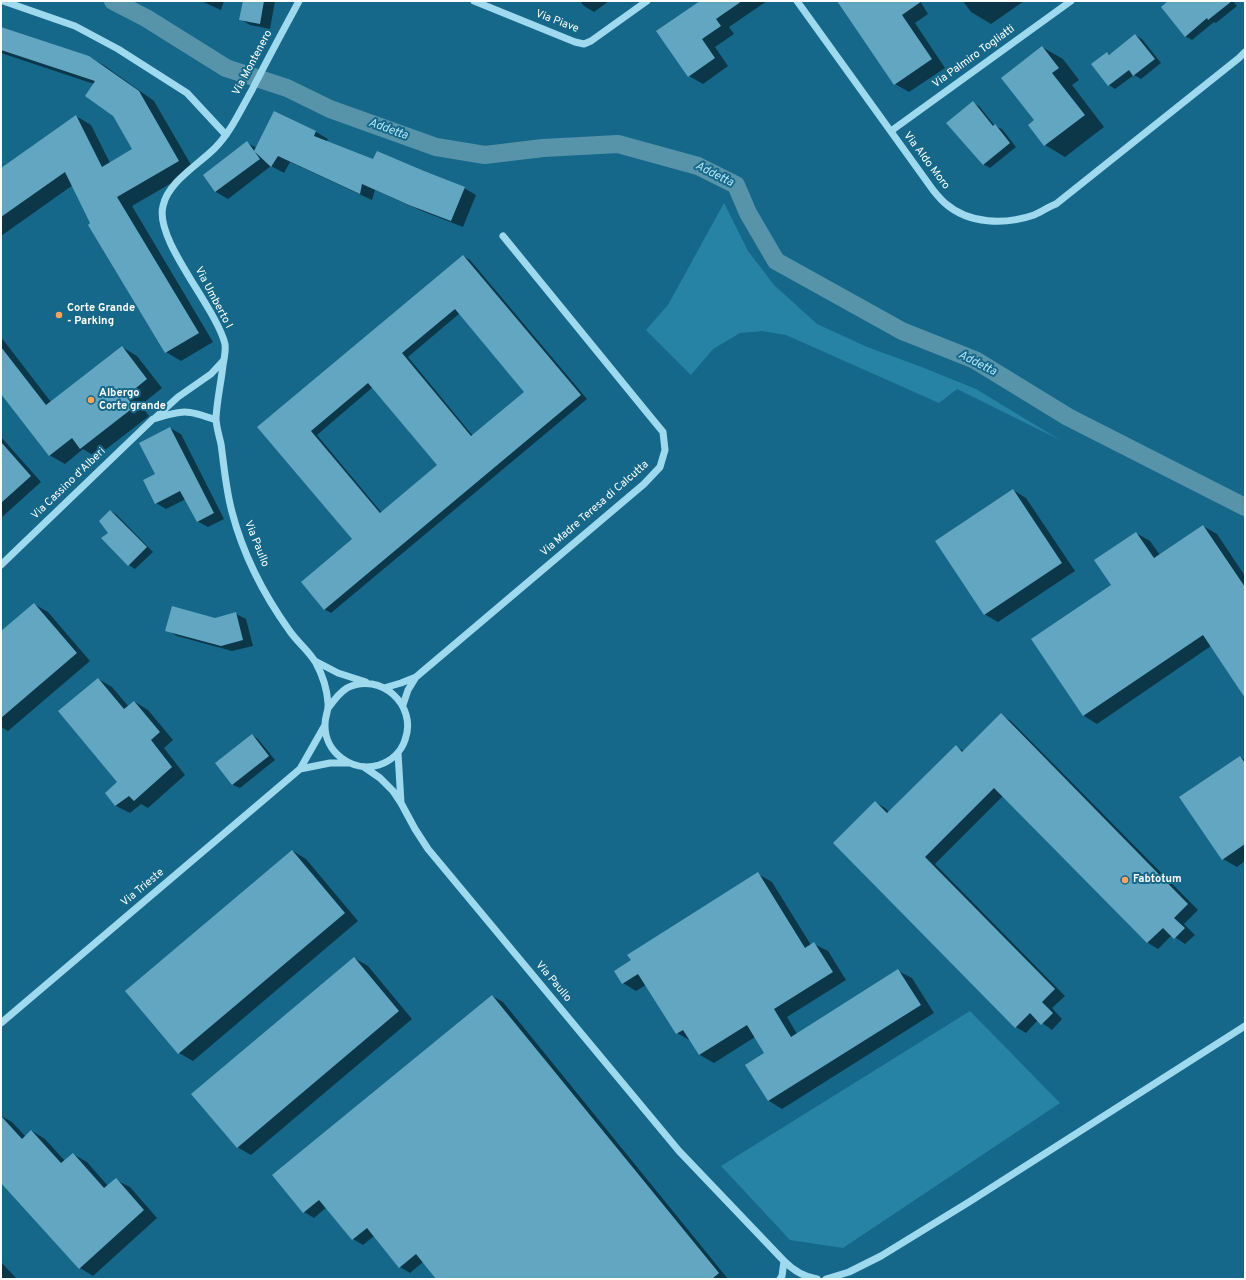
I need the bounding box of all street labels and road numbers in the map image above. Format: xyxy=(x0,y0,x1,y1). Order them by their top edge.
street label: Via Piave xyxy=(533,8,581,36)
street label: Via Palmiro Togliatti xyxy=(930,23,1018,91)
street label: Via Montenero xyxy=(230,28,276,98)
street label: Via Aldo Moro xyxy=(900,130,952,192)
street label: Via Umberto I xyxy=(191,265,235,331)
street label: Via Cassino d'Alberi xyxy=(29,445,109,523)
street label: Via Madre Teresa di Calcutta xyxy=(538,458,652,560)
street label: Via Paullo xyxy=(241,519,271,569)
street label: Via Trieste xyxy=(119,866,167,910)
street label: Via Paullo xyxy=(532,959,574,1005)

